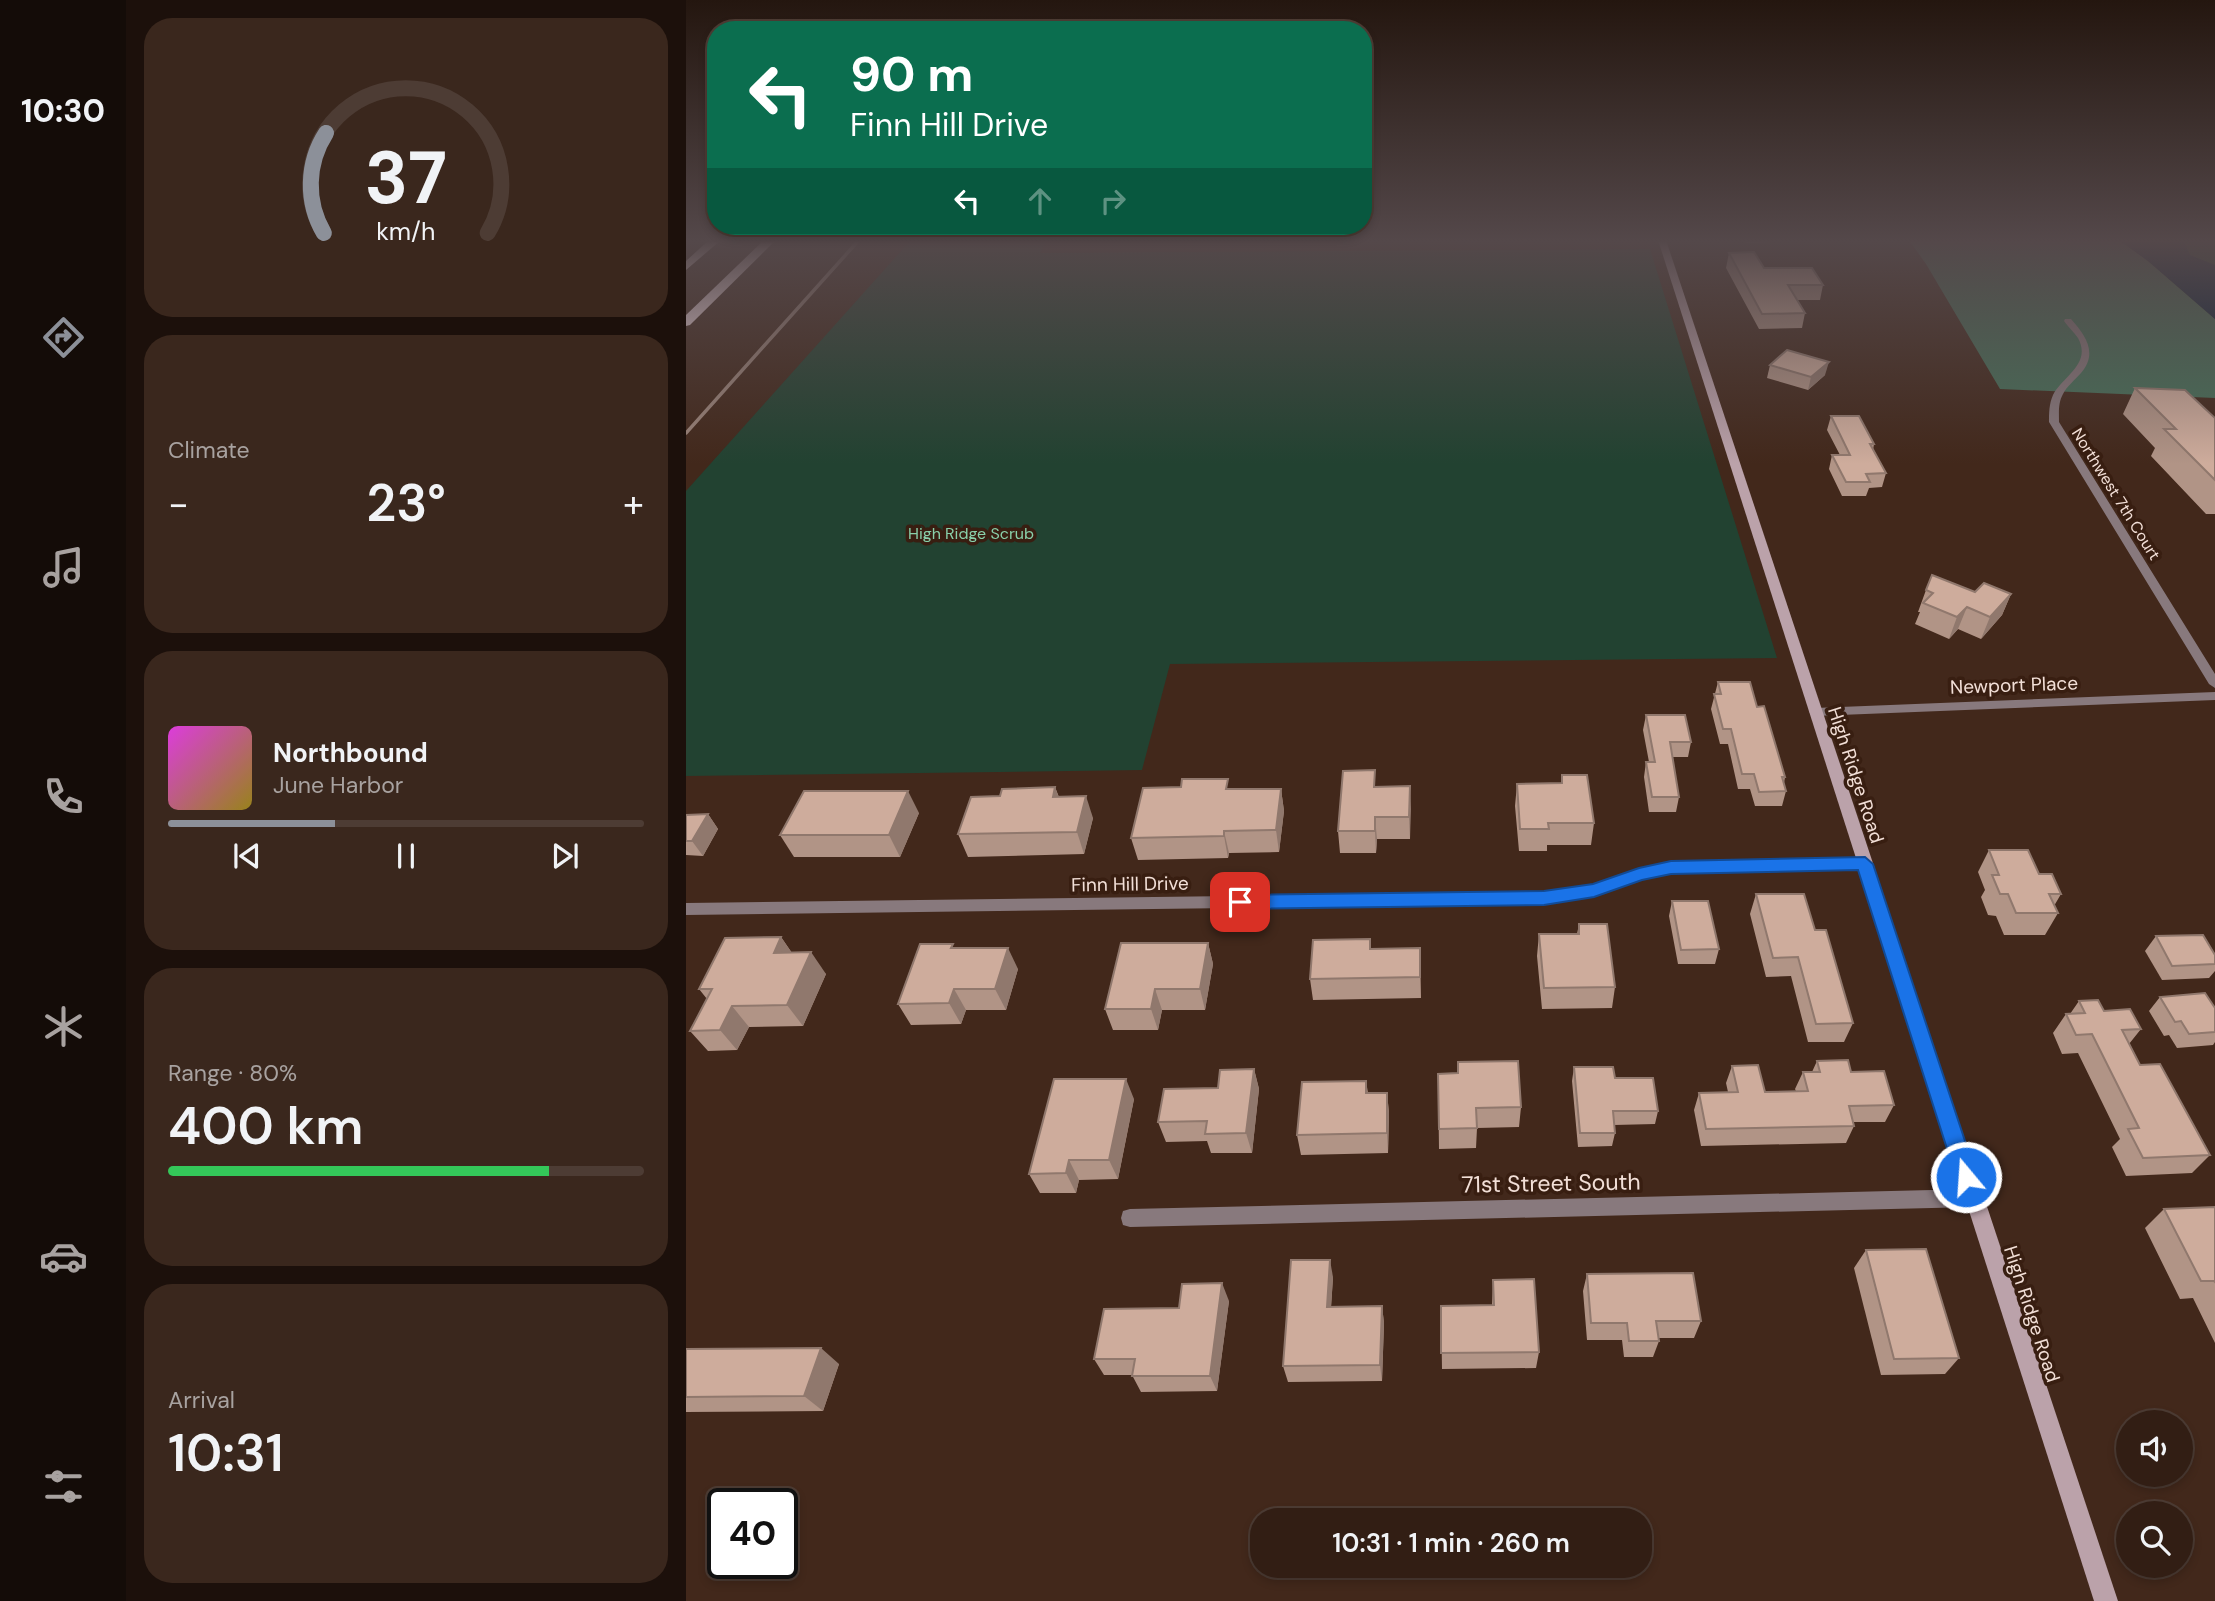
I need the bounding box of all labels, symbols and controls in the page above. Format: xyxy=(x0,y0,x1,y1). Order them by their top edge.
text: 90 m xyxy=(850,42,973,106)
icon: left xyxy=(735,49,826,140)
text: 10:30 xyxy=(21,90,105,132)
text: Finn Hill Drive xyxy=(850,104,1048,146)
text: 37 xyxy=(365,132,447,227)
icon: left xyxy=(948,182,986,220)
icon: ahead xyxy=(1021,182,1059,220)
icon: right xyxy=(1094,182,1132,220)
text: km/h xyxy=(376,215,436,248)
icon: directions xyxy=(39,313,88,362)
street label: Northwest 7th Court xyxy=(2067,424,2165,564)
text: Climate xyxy=(168,435,250,465)
text: 23° xyxy=(366,469,446,537)
text: − xyxy=(168,479,189,529)
text: + xyxy=(623,479,644,529)
park label: High Ridge Scrub xyxy=(908,523,1034,544)
icon: music xyxy=(39,543,88,592)
street label: Newport Place xyxy=(1950,670,2078,700)
street label: High Ridge Road xyxy=(1822,704,1890,846)
text: Northbound xyxy=(273,736,428,770)
text: June Harbor xyxy=(273,770,403,800)
icon: phone xyxy=(39,772,88,821)
icon: previous xyxy=(228,837,266,875)
icon: pause xyxy=(387,837,425,875)
icon: next xyxy=(546,837,584,875)
street label: Finn Hill Drive xyxy=(1071,870,1189,898)
pin xyxy=(1210,872,1270,932)
icon: arrive xyxy=(1221,883,1259,921)
icon: climate xyxy=(39,1002,88,1051)
text: Range · 80% xyxy=(168,1058,297,1088)
text: 400 km xyxy=(168,1092,364,1160)
position arrow xyxy=(1929,1140,2003,1214)
street label: 71st Street South xyxy=(1461,1166,1641,1200)
icon: car xyxy=(39,1232,88,1281)
street label: High Ridge Road xyxy=(1998,1243,2066,1385)
text: Arrival xyxy=(168,1385,235,1415)
map controls xyxy=(2116,1410,2193,1578)
button: sound xyxy=(2116,1410,2193,1487)
text: 10:31 xyxy=(168,1419,284,1487)
icon: filters xyxy=(39,1462,88,1511)
speed limit sign: 40 xyxy=(707,1488,798,1579)
button: search xyxy=(2116,1501,2193,1578)
text: 10:31 · 1 min · 260 m xyxy=(1332,1526,1570,1560)

